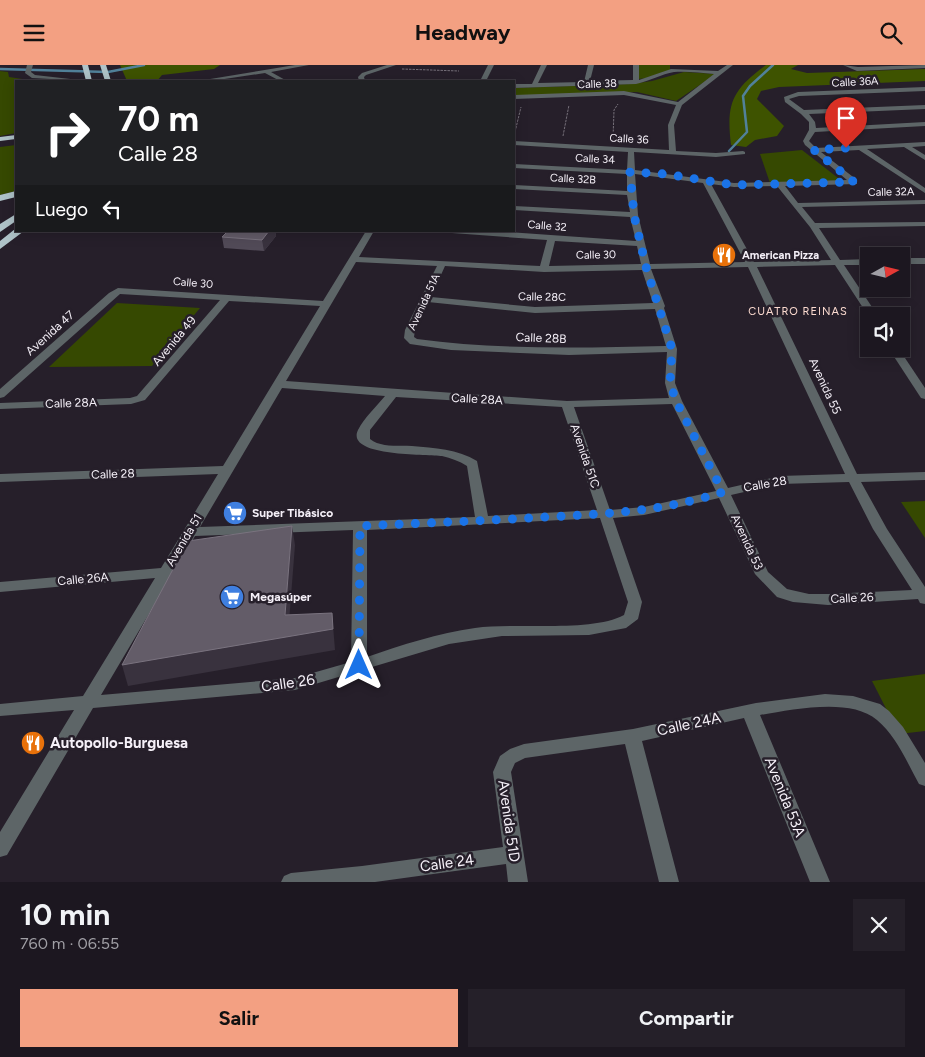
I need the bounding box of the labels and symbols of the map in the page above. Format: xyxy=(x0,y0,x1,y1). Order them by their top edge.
street label: Calle 36A xyxy=(831,74,879,90)
street label: Calle 38 xyxy=(577,77,617,91)
pin xyxy=(825,97,867,148)
street label: Calle 36 xyxy=(609,131,649,147)
street label: Calle 34 xyxy=(575,151,615,167)
street label: Calle 32B xyxy=(550,171,597,187)
street label: Calle 32A xyxy=(868,185,915,199)
street label: Calle 32 xyxy=(527,218,567,234)
restaurant icon: American Pizza xyxy=(711,242,737,268)
north arrow xyxy=(860,247,910,297)
street label: Calle 30 xyxy=(576,248,616,262)
place label: American Pizza xyxy=(742,249,819,262)
street label: Avenida 51A xyxy=(405,271,443,332)
street label: Calle 30 xyxy=(172,275,214,291)
street label: Calle 28C xyxy=(518,290,566,304)
district label: CUATRO REINAS xyxy=(748,305,848,318)
street label: Avenida 47 xyxy=(23,307,77,358)
street label: Avenida 49 xyxy=(149,313,199,369)
street label: Calle 28B xyxy=(515,330,567,346)
street label: Avenida 55 xyxy=(806,356,844,416)
street label: Calle 28A xyxy=(451,391,503,407)
street label: Calle 28A xyxy=(45,395,97,411)
street label: Avenida 51C xyxy=(568,422,603,490)
street label: Calle 28 xyxy=(91,466,135,482)
street label: Calle 28 xyxy=(742,473,788,495)
supermarket icon: Super Tibásico xyxy=(222,500,248,526)
place label: Super Tibásico xyxy=(252,506,333,520)
street label: Avenida 51 xyxy=(163,511,205,569)
street label: Avenida 53 xyxy=(728,512,766,572)
street label: Calle 26A xyxy=(57,570,109,588)
supermarket icon: Megasúper xyxy=(219,584,245,610)
place label: Megasúper xyxy=(250,590,312,604)
street label: Calle 26 xyxy=(830,590,874,606)
position arrow xyxy=(332,638,384,690)
street label: Calle 26 xyxy=(260,670,316,696)
street label: Calle 24A xyxy=(655,708,723,740)
restaurant icon: Autopollo-Burguesa xyxy=(20,730,46,756)
place label: Autopollo-Burguesa xyxy=(50,734,188,752)
street label: Avenida 53A xyxy=(761,754,809,840)
street label: Avenida 51D xyxy=(494,779,524,863)
street label: Calle 24 xyxy=(419,850,475,876)

